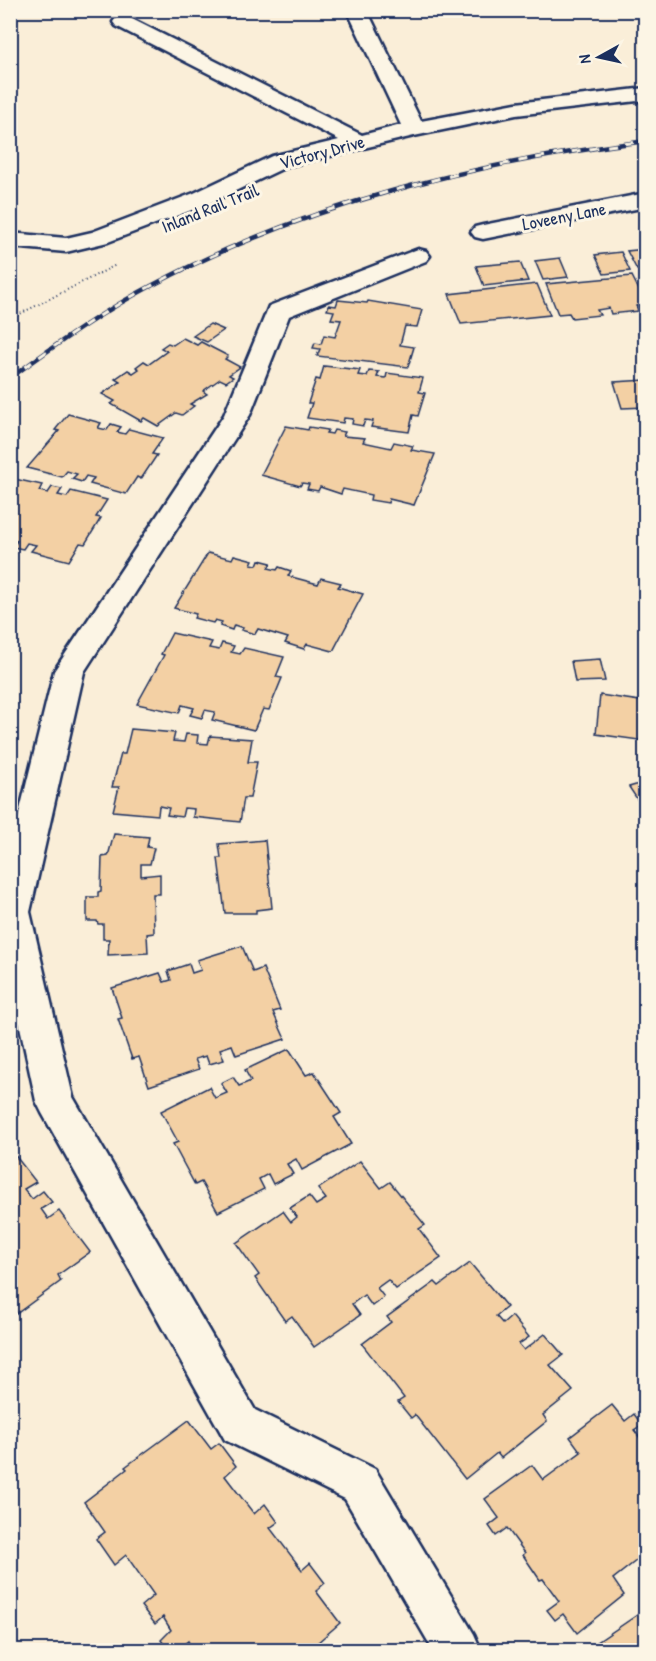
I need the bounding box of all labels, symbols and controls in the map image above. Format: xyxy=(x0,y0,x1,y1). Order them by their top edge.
north arrow xyxy=(569,27,629,87)
text: N xyxy=(573,53,596,65)
street label: Victory Drive xyxy=(277,129,367,175)
street label: Inland Rail Trail xyxy=(158,177,263,239)
street label: Loveeny Lane xyxy=(520,196,608,236)

